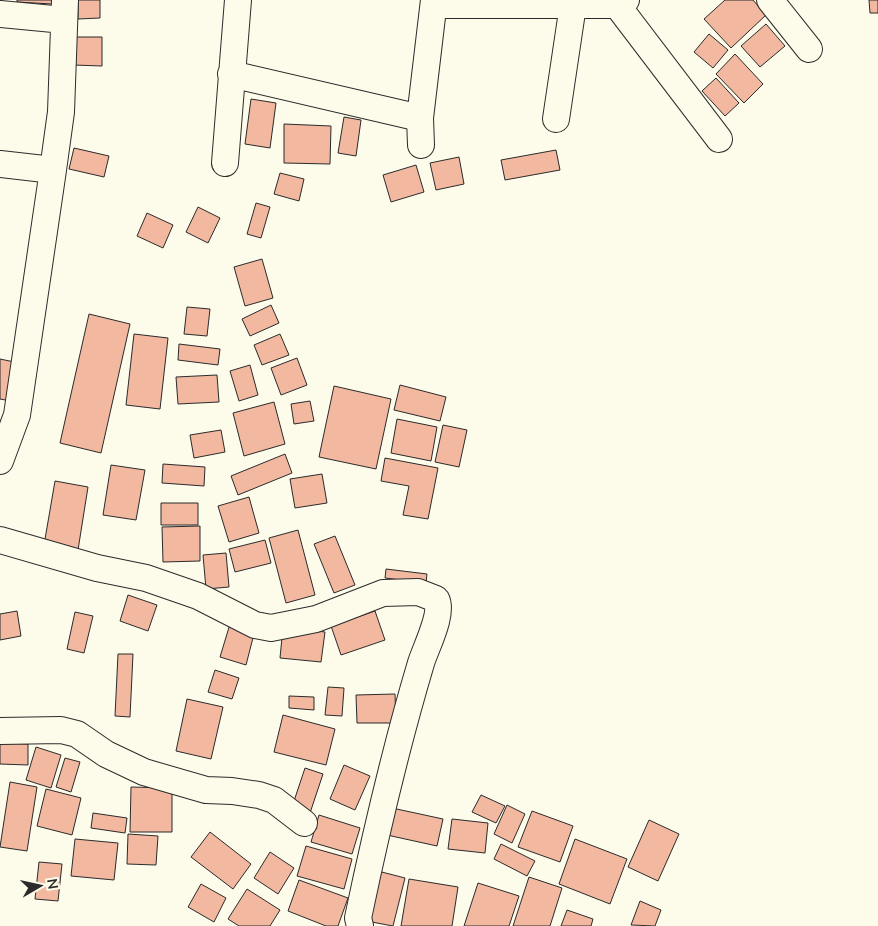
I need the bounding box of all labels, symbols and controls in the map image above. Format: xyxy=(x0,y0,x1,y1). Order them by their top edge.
north arrow xyxy=(15,861,65,911)
text: N xyxy=(42,877,63,891)

